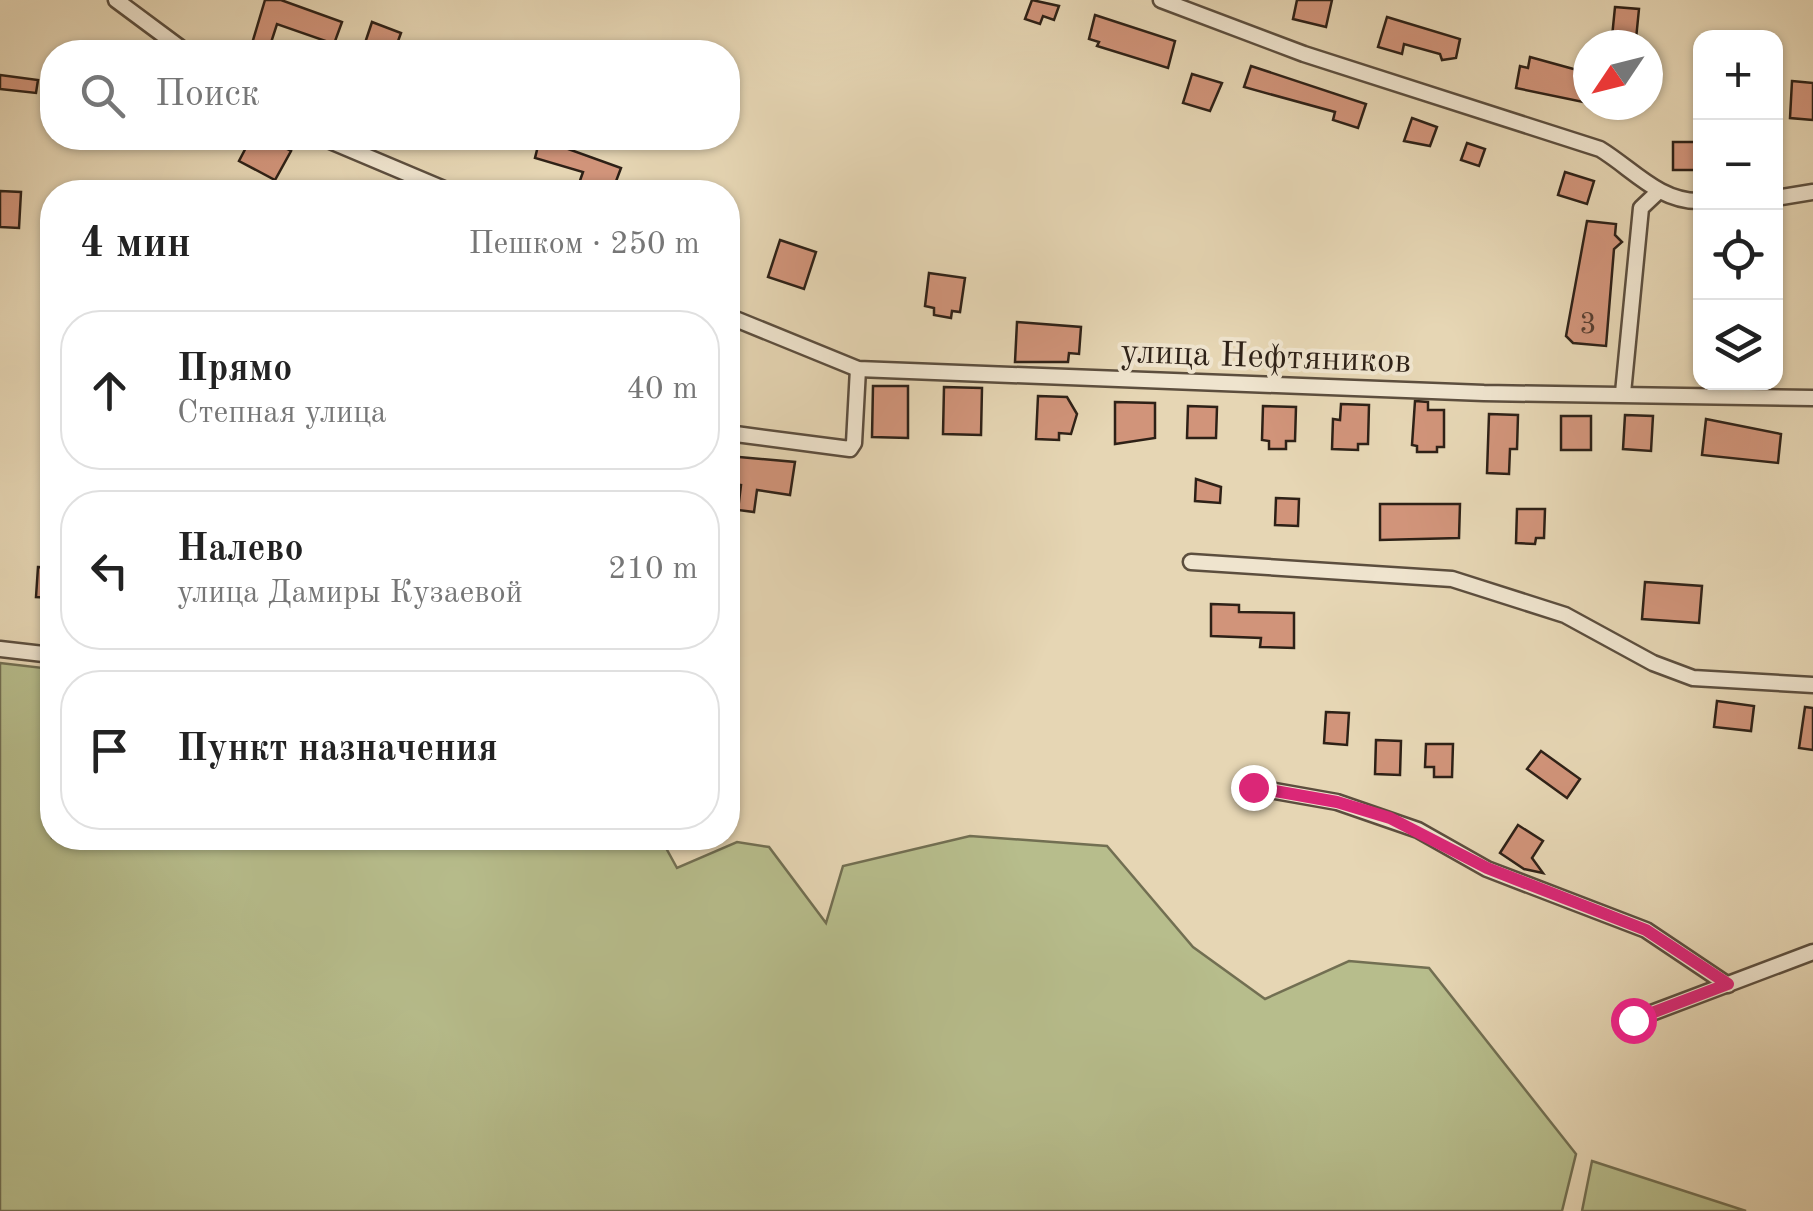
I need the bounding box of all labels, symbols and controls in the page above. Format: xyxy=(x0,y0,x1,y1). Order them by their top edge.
north arrow xyxy=(1573,30,1663,120)
map controls xyxy=(1693,30,1783,390)
button: + xyxy=(1693,30,1783,120)
search box xyxy=(40,40,740,150)
icon: search xyxy=(75,68,130,123)
text: Поиск xyxy=(155,76,260,114)
button: − xyxy=(1693,120,1783,210)
button: locate xyxy=(1693,210,1783,300)
text: 4 мин xyxy=(80,224,191,266)
text: Пешком · 250 m xyxy=(468,229,700,261)
button: layers xyxy=(1693,300,1783,390)
house number: 3 xyxy=(1579,310,1597,340)
street label: улица Нефтяников xyxy=(1120,335,1412,381)
text: Прямо xyxy=(177,351,292,389)
icon: ahead xyxy=(82,363,137,418)
text: 40 m xyxy=(627,374,698,406)
text: Степная улица xyxy=(177,398,387,430)
text: Налево xyxy=(177,531,304,569)
icon: left xyxy=(82,543,137,598)
text: 210 m xyxy=(608,554,698,586)
text: улица Дамиры Кузаевой xyxy=(177,578,523,610)
icon: arrive xyxy=(82,723,137,778)
text: Пункт назначения xyxy=(177,731,498,769)
route end xyxy=(1231,765,1277,811)
route start xyxy=(1611,998,1657,1044)

